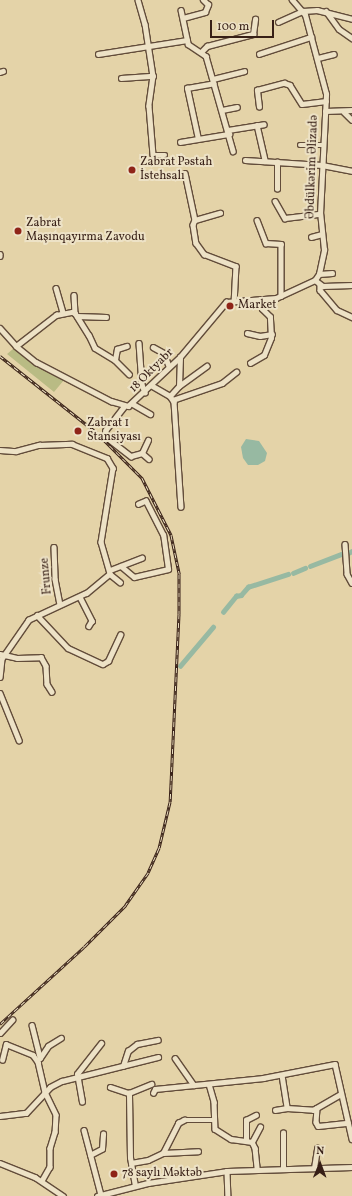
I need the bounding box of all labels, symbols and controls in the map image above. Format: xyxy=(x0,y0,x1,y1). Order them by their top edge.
scale bar xyxy=(212,12,276,38)
text: 100 m xyxy=(217,19,249,35)
street label: Əbdülkərim Əlizadə xyxy=(304,115,322,219)
place label: Zabrat Pəstah İstehsalı xyxy=(140,156,212,184)
marker: Zabrat Pəstah İstehsalı xyxy=(127,165,137,175)
place label: Zabrat Maşınqayırma Zavodu xyxy=(26,217,145,245)
marker: Zabrat Maşınqayırma Zavodu xyxy=(13,226,23,236)
place label: Market xyxy=(238,299,276,313)
marker: Market xyxy=(225,301,235,311)
street label: 18 Oktyabr xyxy=(127,346,177,396)
place label: Zabrat 1 Stansiyası xyxy=(87,417,141,445)
marker: Zabrat 1 Stansiyası xyxy=(72,425,84,437)
street label: Frunze xyxy=(38,557,56,595)
north arrow xyxy=(300,1144,340,1184)
text: N xyxy=(316,1144,324,1159)
place label: 78 saylı Məktəb xyxy=(122,1167,202,1181)
marker: 78 saylı Məktəb xyxy=(109,1169,119,1179)

